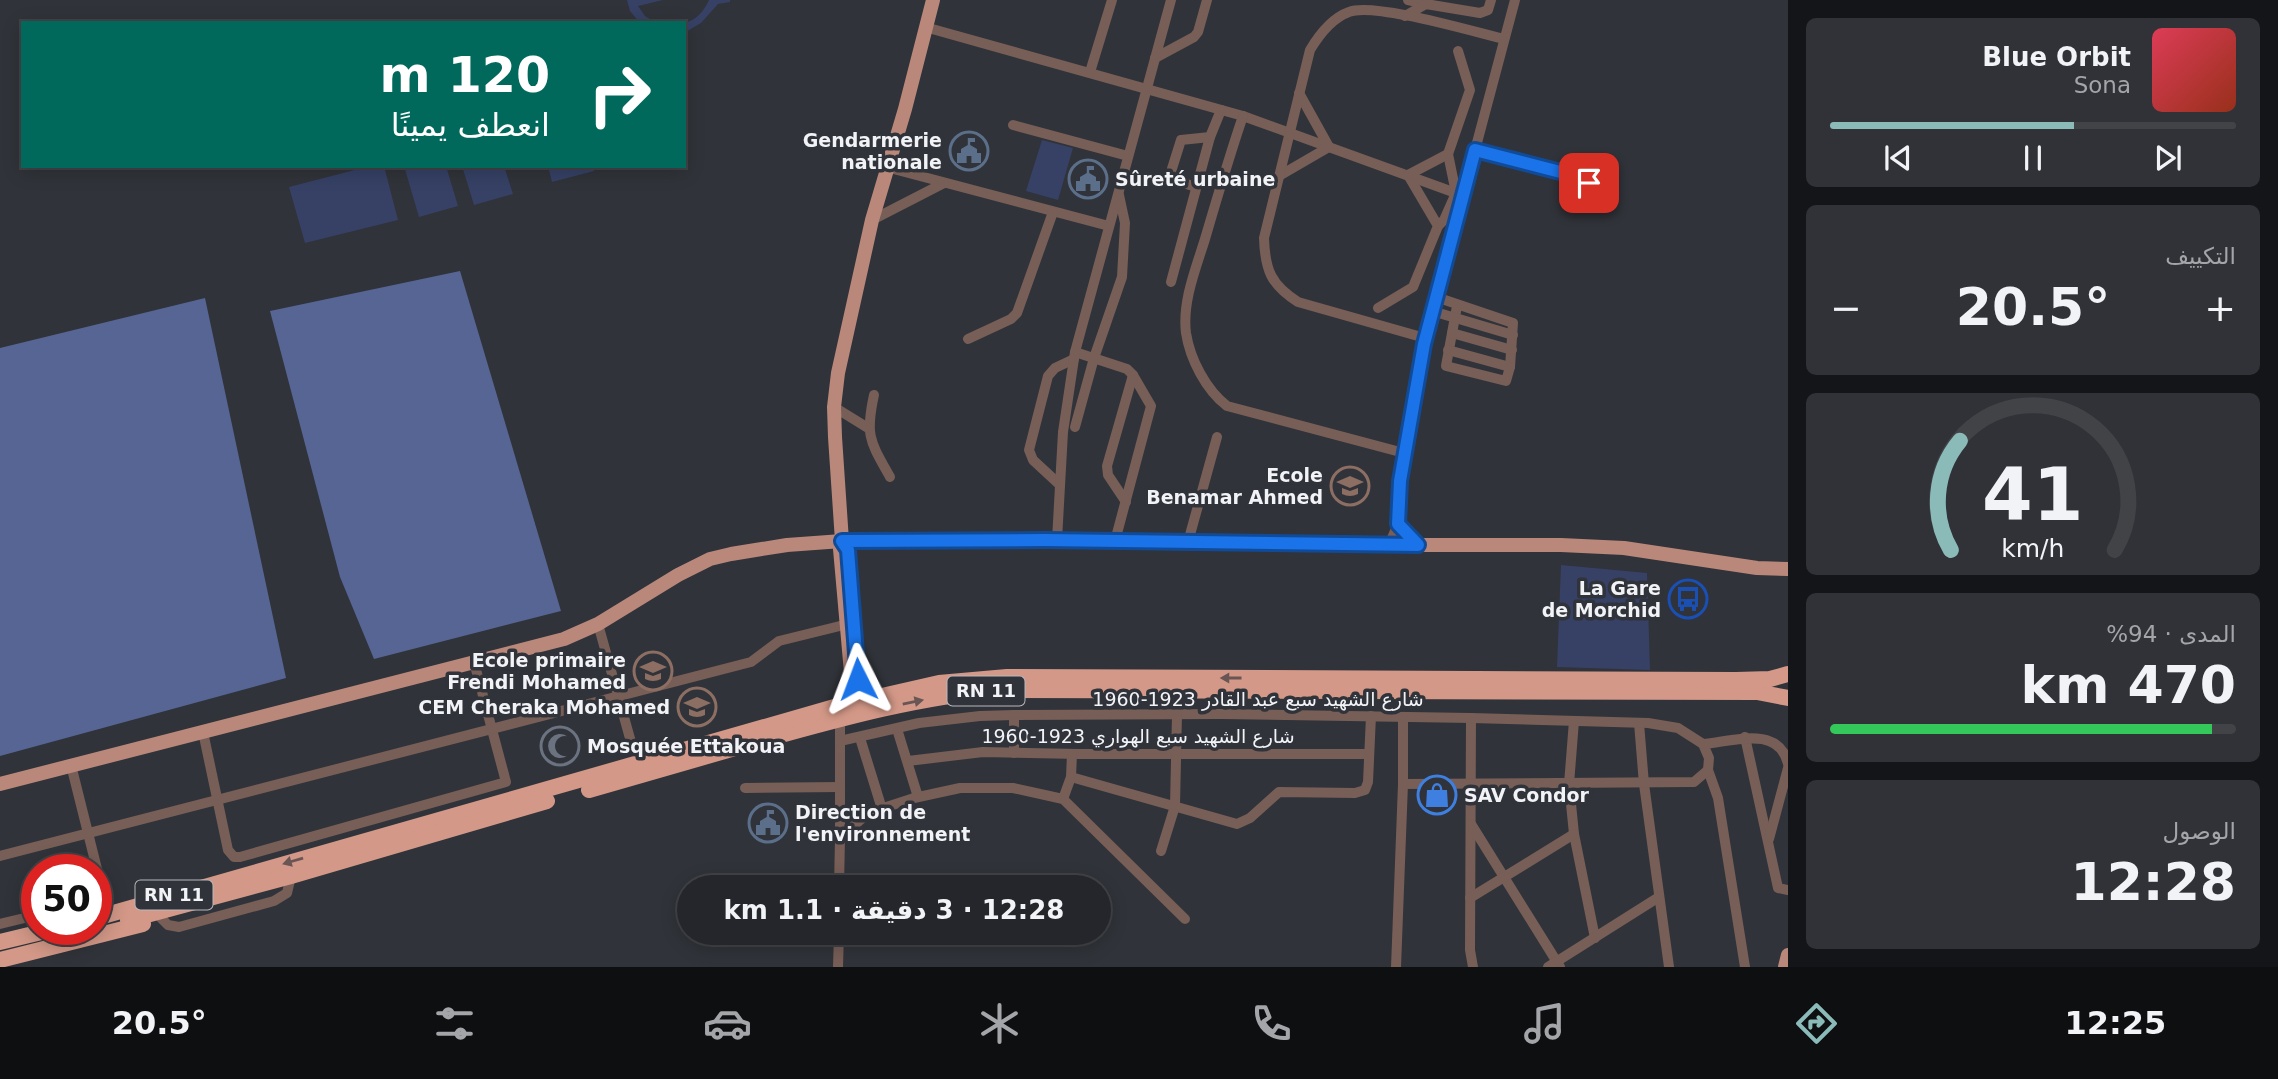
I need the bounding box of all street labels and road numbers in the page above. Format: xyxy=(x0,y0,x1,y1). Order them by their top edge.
road number: RN 11 xyxy=(948,676,1024,706)
street label: شارع الشهيد سبع عبد القادر 1923-1960 xyxy=(1092,688,1424,711)
street label: شارع الشهيد سبع الهواري 1923-1960 xyxy=(981,725,1295,748)
road number: RN 11 xyxy=(136,880,212,910)

